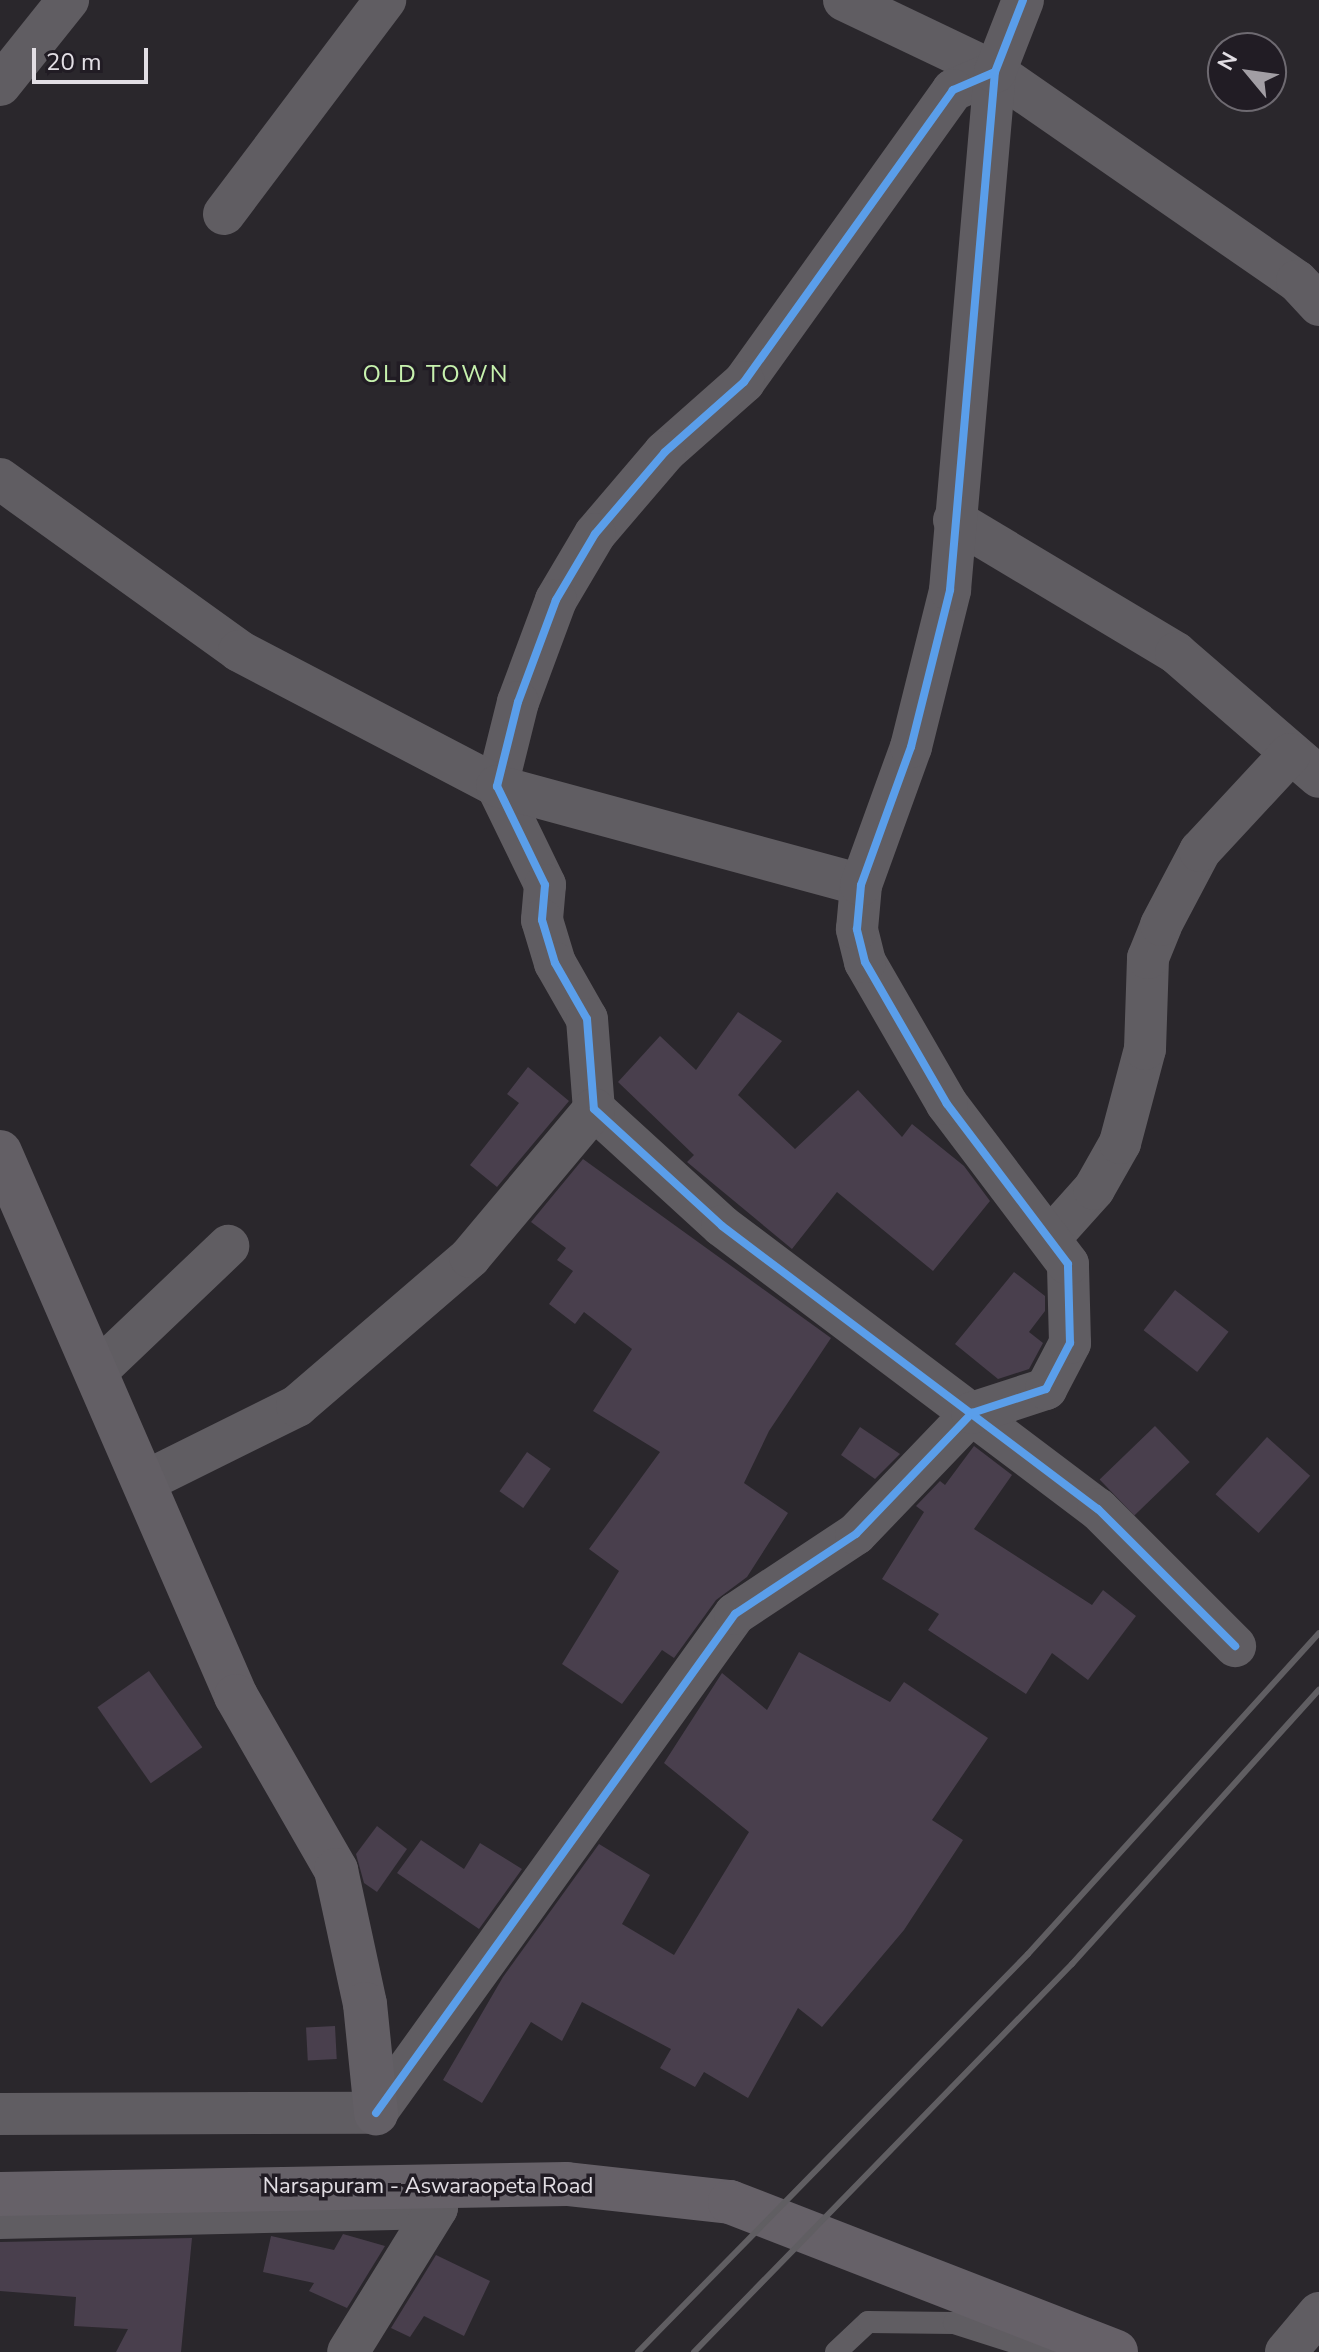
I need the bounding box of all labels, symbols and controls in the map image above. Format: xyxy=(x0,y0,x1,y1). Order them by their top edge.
scale bar xyxy=(36,32,152,82)
north arrow xyxy=(1207,32,1287,112)
text: 20 m xyxy=(46,46,102,78)
text: N xyxy=(1211,47,1245,76)
district label: OLD TOWN xyxy=(362,361,510,389)
street label: Narsapuram - Aswaraopeta Road xyxy=(263,2174,593,2200)

